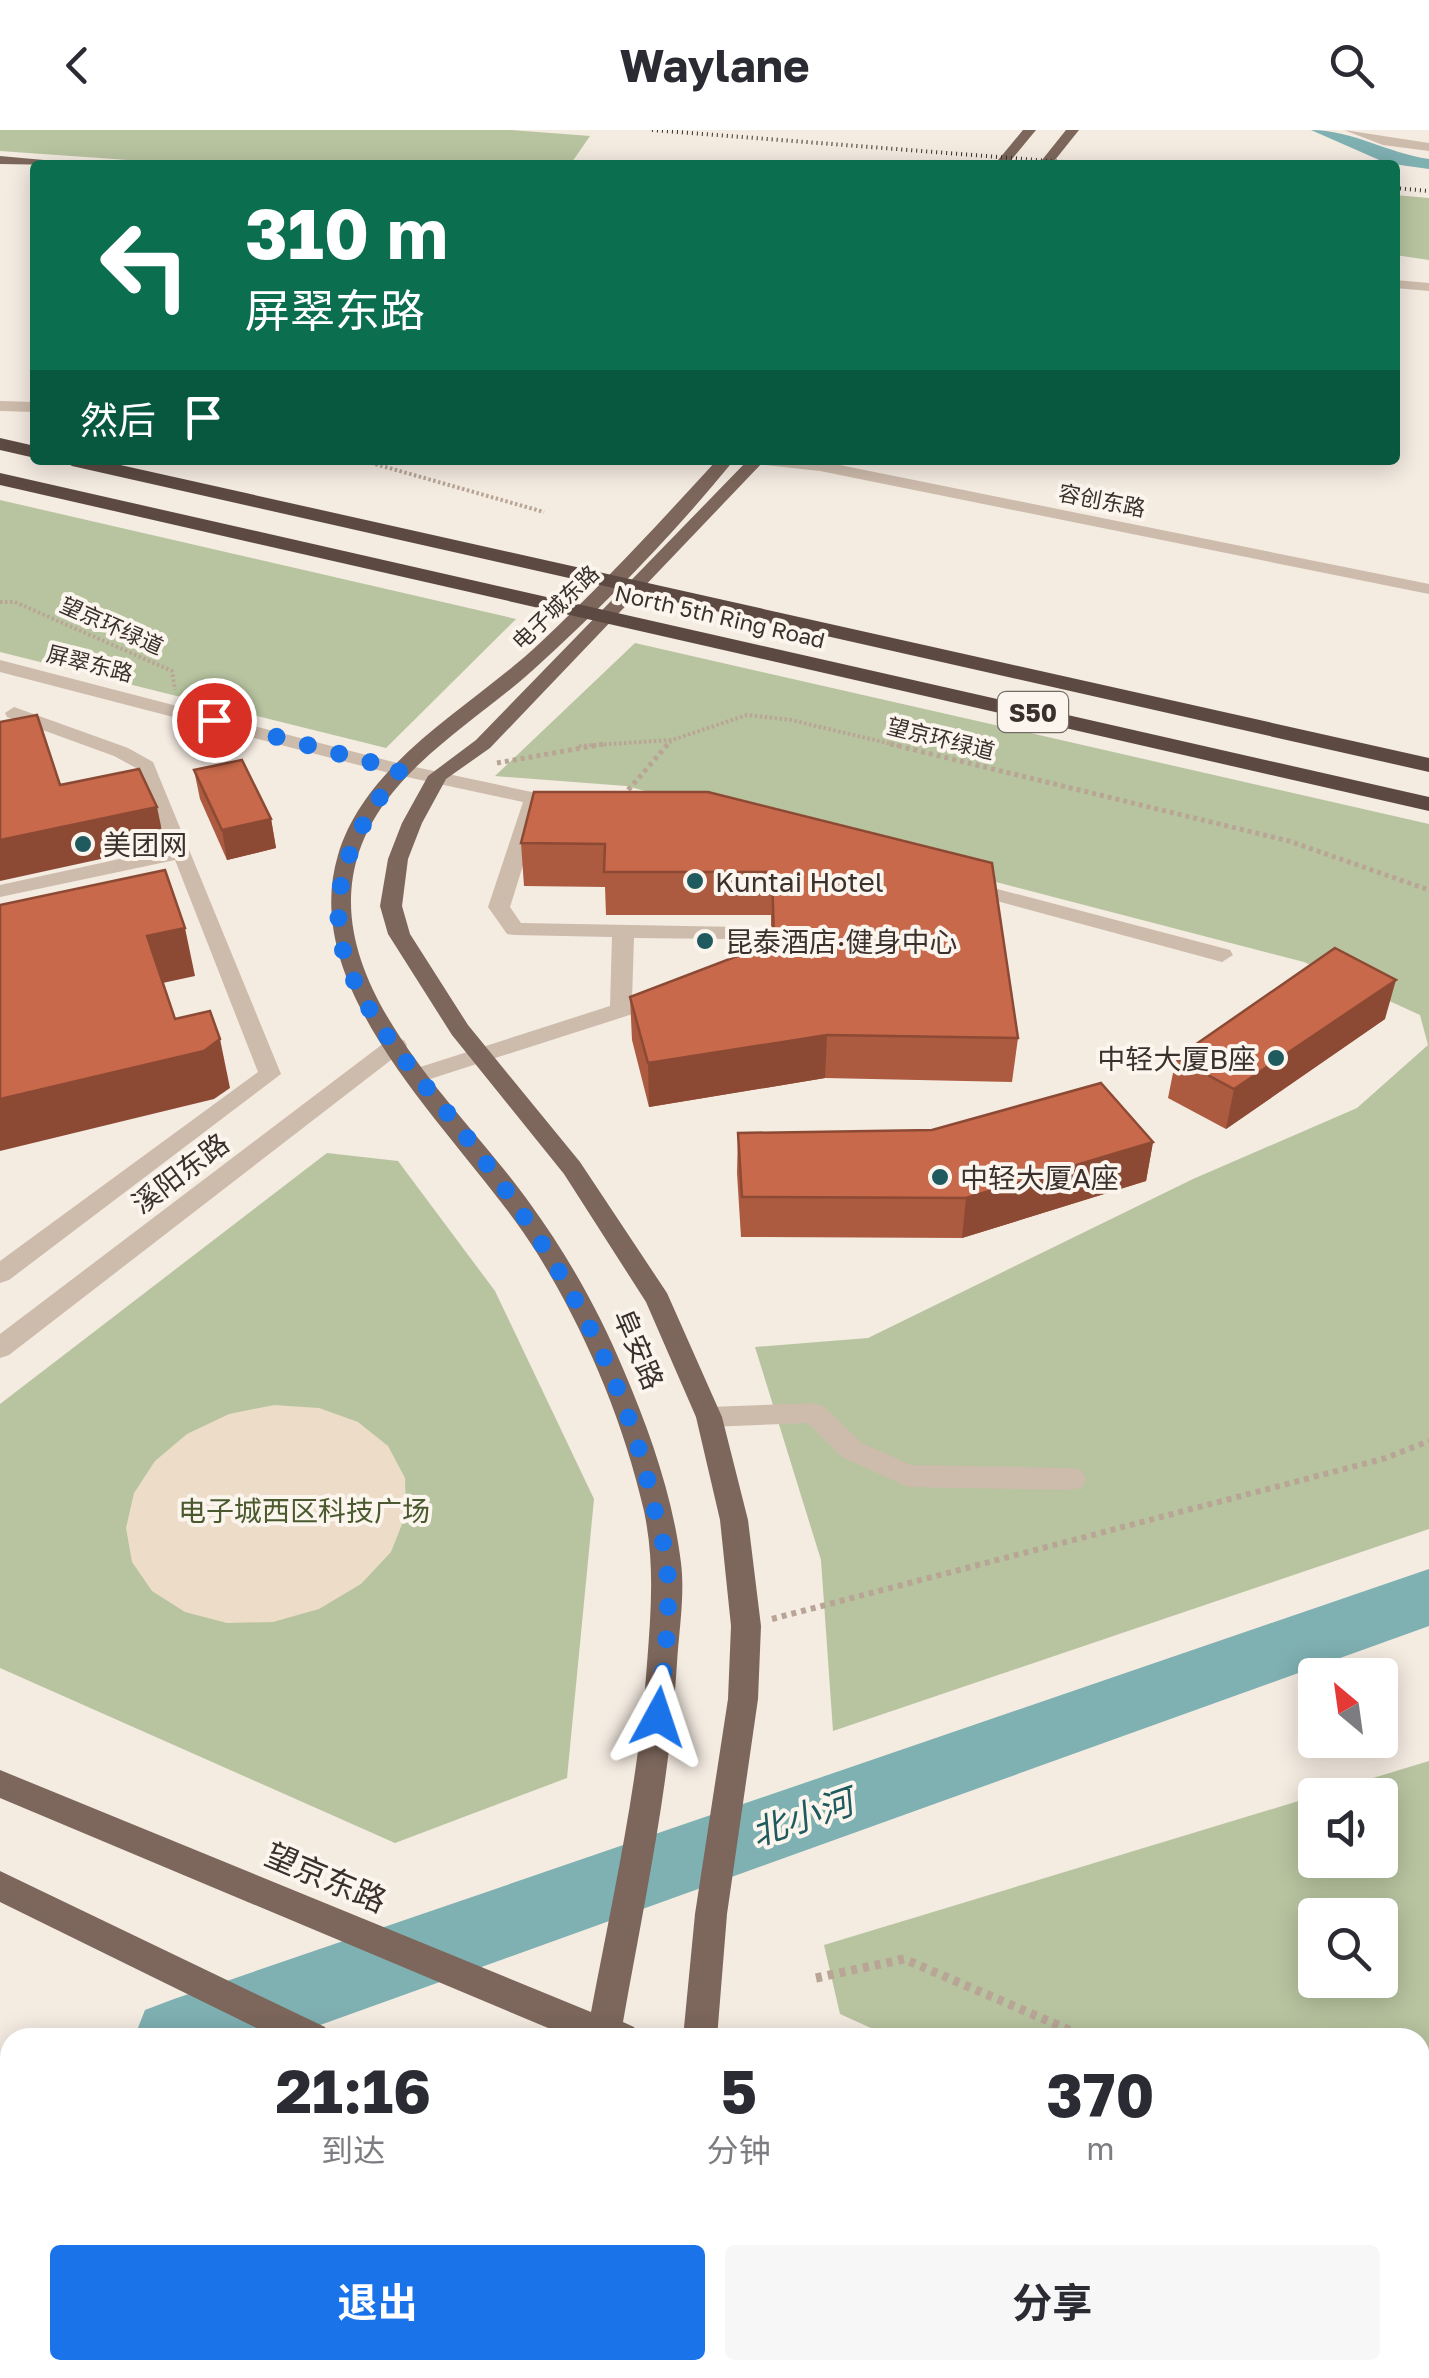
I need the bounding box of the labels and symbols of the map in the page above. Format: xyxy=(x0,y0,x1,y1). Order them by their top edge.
street label: 容创东路 xyxy=(1056,478,1148,522)
street label: 电子城东路 xyxy=(506,559,604,655)
street label: North 5th Ring Road xyxy=(612,579,828,653)
street label: 望京环绿道 xyxy=(56,590,168,660)
street label: 屏翠东路 xyxy=(44,639,136,687)
pin xyxy=(172,678,257,763)
road number: S50 xyxy=(998,692,1068,732)
street label: 望京环绿道 xyxy=(884,712,998,764)
place label: 美团网 xyxy=(103,828,187,861)
marker: 美团网 xyxy=(72,833,94,855)
place label: Kuntai Hotel xyxy=(715,865,884,898)
marker: Kuntai Hotel xyxy=(684,870,706,892)
place label: 昆泰酒店·健身中心 xyxy=(725,925,957,958)
marker: 昆泰酒店·健身中心 xyxy=(694,930,716,952)
place label: 中轻大厦B座 xyxy=(1097,1042,1256,1075)
marker: 中轻大厦B座 xyxy=(1265,1047,1287,1069)
street label: 溪阳东路 xyxy=(125,1126,235,1220)
place label: 中轻大厦A座 xyxy=(960,1161,1119,1194)
marker: 中轻大厦A座 xyxy=(929,1166,951,1188)
street label: 阜安路 xyxy=(607,1304,671,1394)
park label: 电子城西区科技广场 xyxy=(178,1494,430,1527)
north arrow xyxy=(1298,1658,1398,1758)
position arrow xyxy=(606,1665,710,1769)
water label: 北小河 xyxy=(746,1778,864,1854)
street label: 望京东路 xyxy=(260,1835,392,1919)

